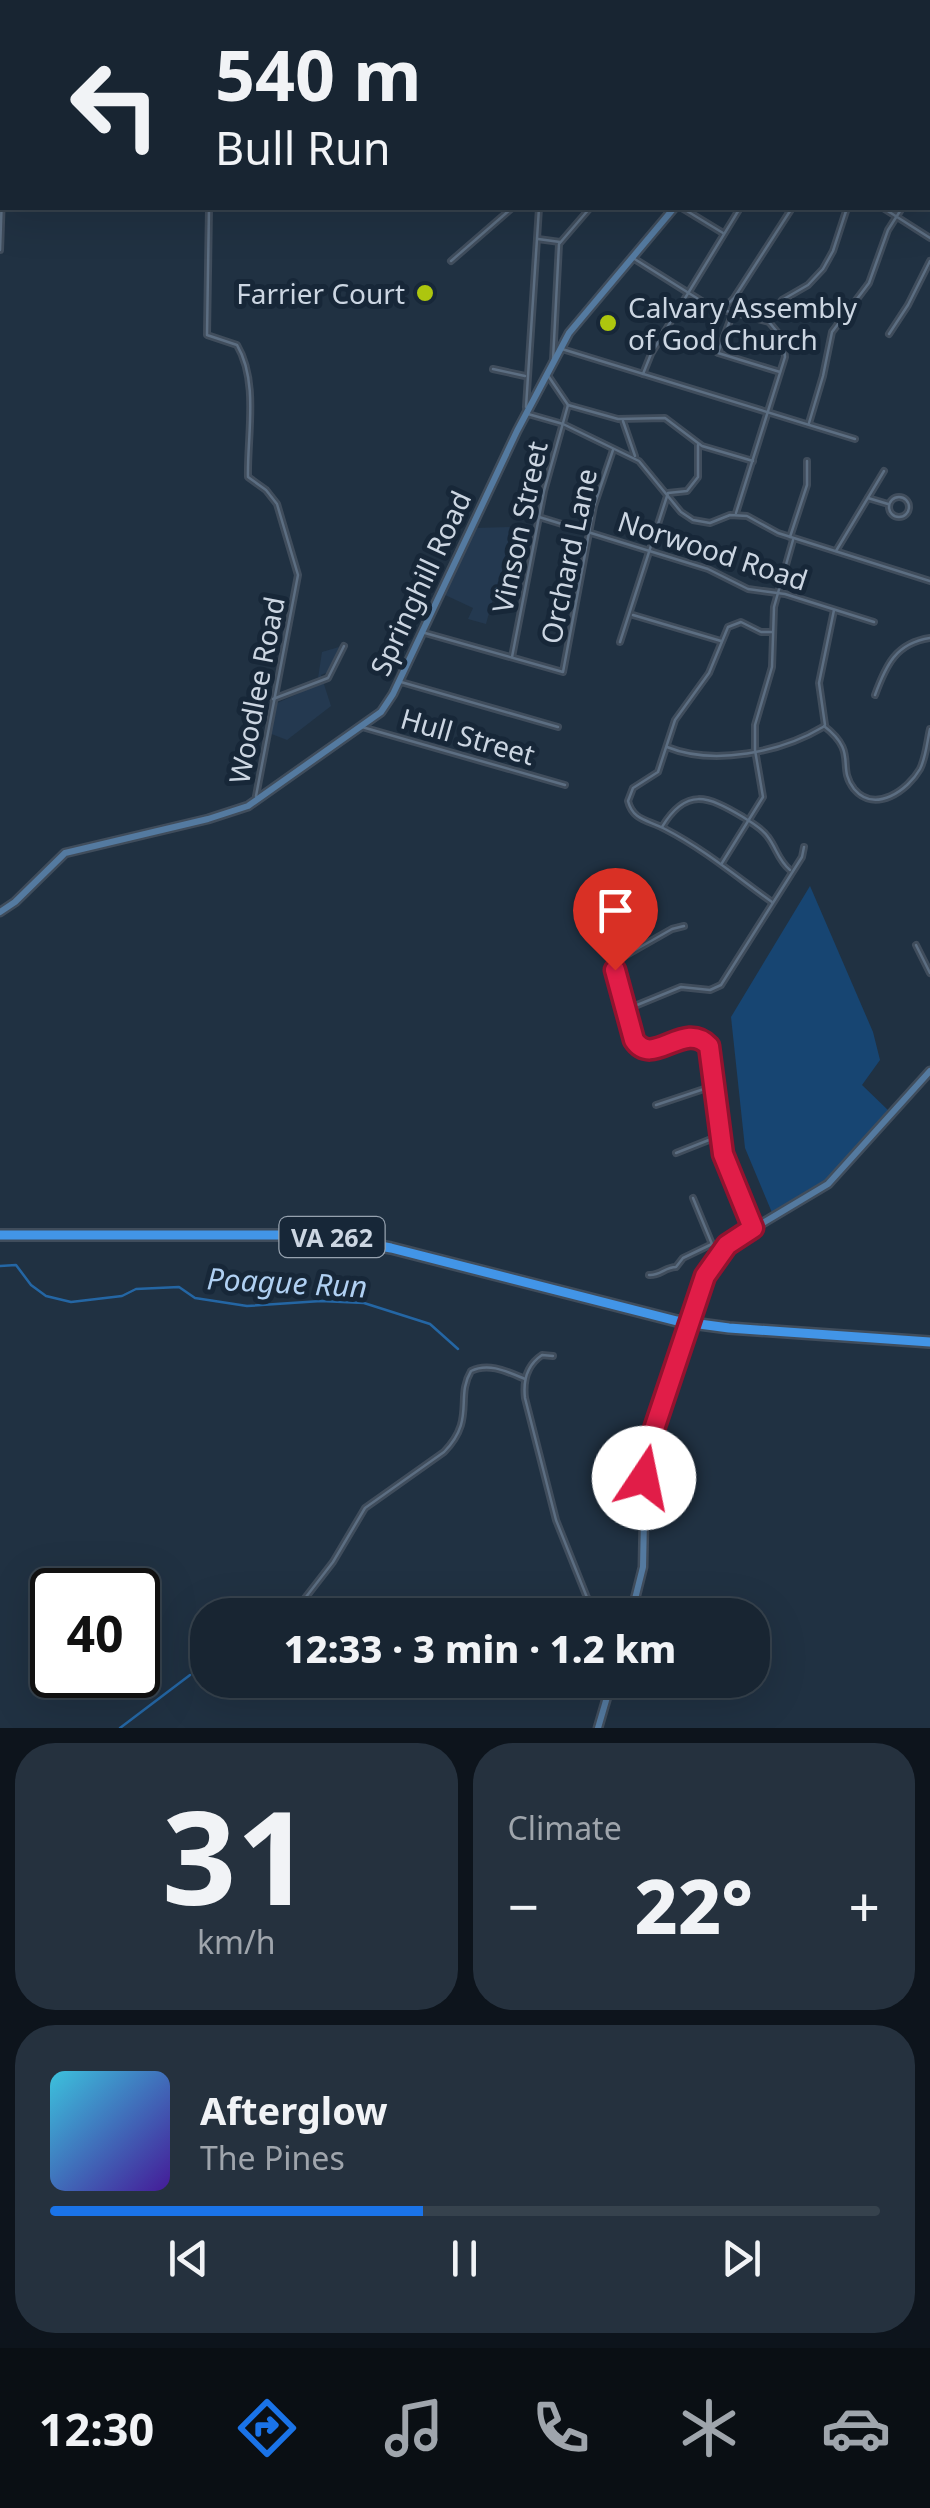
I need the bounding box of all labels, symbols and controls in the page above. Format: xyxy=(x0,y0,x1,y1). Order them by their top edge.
text: 540 m xyxy=(215,26,422,122)
icon: left xyxy=(50,40,180,170)
text: Bull Run xyxy=(215,117,391,178)
place label: Farrier Court xyxy=(236,274,405,312)
marker: Farrier Court xyxy=(414,282,436,304)
place label: Calvary Assembly of God Church xyxy=(628,288,858,358)
marker: Calvary Assembly of God Church xyxy=(597,312,619,334)
street label: Vinson Street xyxy=(482,438,556,616)
street label: Orchard Lane xyxy=(531,465,605,647)
street label: Springhill Road xyxy=(361,485,479,681)
street label: Norwood Road xyxy=(613,501,813,599)
street label: Woodlee Road xyxy=(219,593,293,787)
street label: Hull Street xyxy=(396,699,540,773)
pin xyxy=(573,868,658,971)
icon: arrive xyxy=(588,883,643,938)
road number: VA 262 xyxy=(280,1217,384,1257)
water label: Poague Run xyxy=(206,1257,368,1307)
position arrow xyxy=(592,1426,696,1530)
speed limit sign: 40 xyxy=(30,1568,160,1698)
text: 12:33 · 3 min · 1.2 km xyxy=(284,1622,676,1674)
text: 31 xyxy=(162,1766,311,1943)
text: Climate xyxy=(508,1806,622,1849)
text: 22° xyxy=(635,1854,753,1956)
text: − xyxy=(508,1868,539,1943)
text: + xyxy=(849,1868,880,1943)
text: km/h xyxy=(197,1920,276,1963)
text: Afterglow xyxy=(200,2084,388,2136)
text: The Pines xyxy=(200,2136,345,2179)
icon: previous xyxy=(161,2231,216,2286)
icon: pause xyxy=(437,2231,492,2286)
icon: next xyxy=(714,2231,769,2286)
icon: directions xyxy=(232,2393,302,2463)
icon: music xyxy=(379,2393,449,2463)
icon: phone xyxy=(526,2393,596,2463)
icon: climate xyxy=(674,2393,744,2463)
icon: car xyxy=(821,2393,891,2463)
text: 12:30 xyxy=(39,2398,154,2459)

